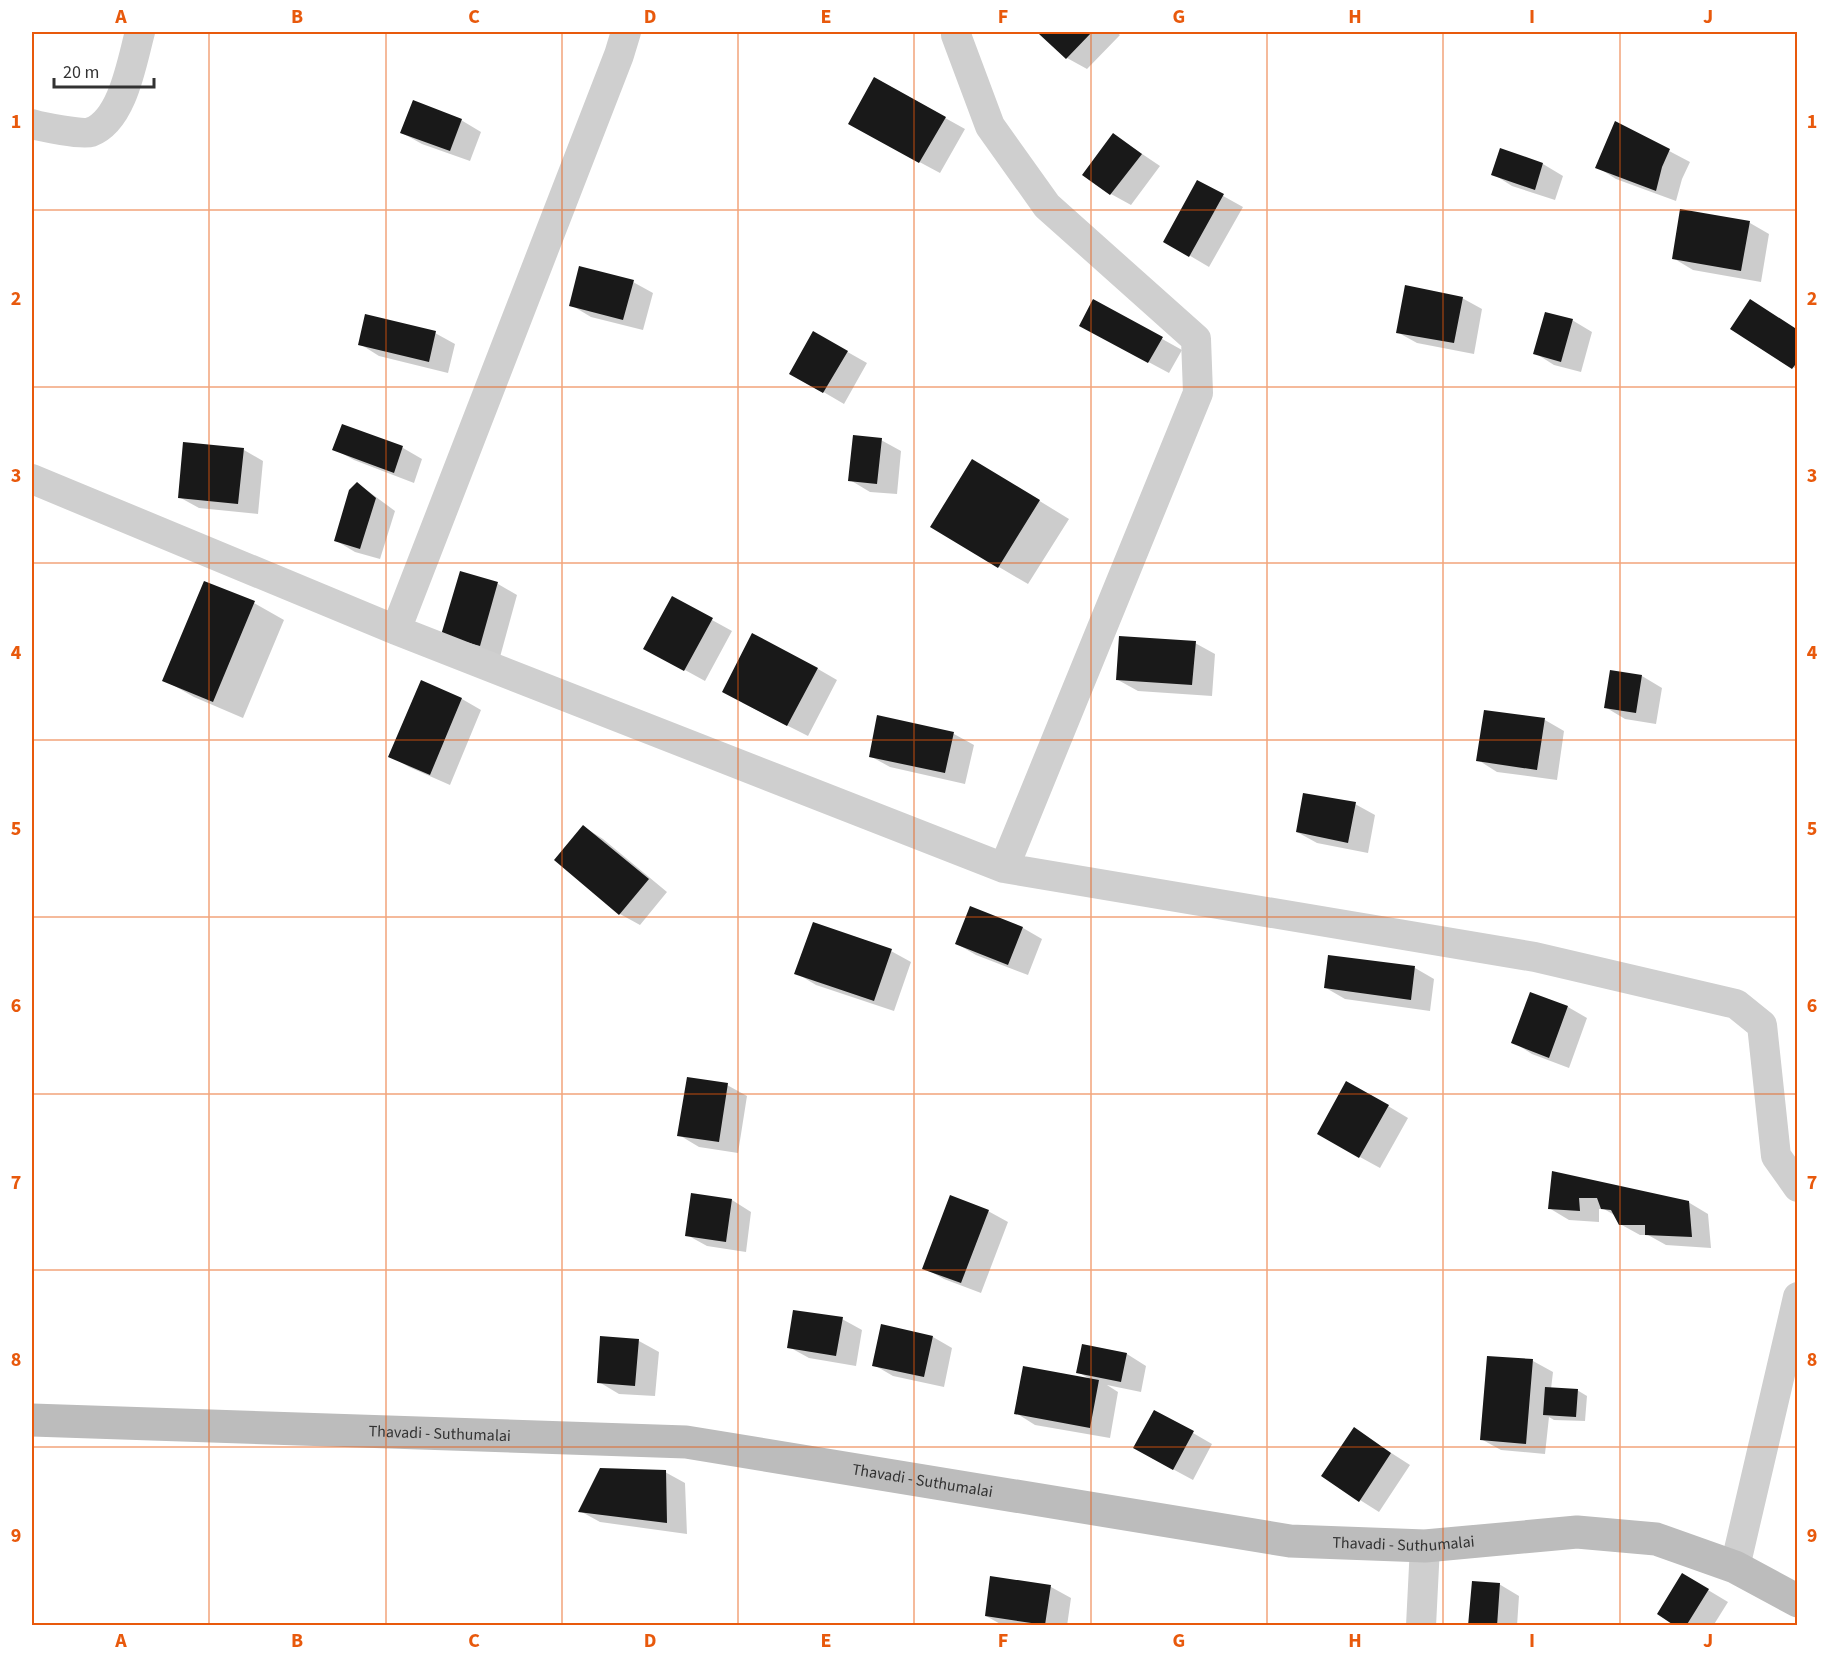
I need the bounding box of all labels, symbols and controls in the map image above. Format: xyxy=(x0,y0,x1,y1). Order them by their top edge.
text: A xyxy=(114,3,127,31)
text: B xyxy=(291,3,303,31)
text: C xyxy=(468,3,480,31)
text: D xyxy=(644,3,656,31)
text: E xyxy=(821,3,831,31)
text: F xyxy=(998,3,1008,31)
text: G xyxy=(1173,3,1185,31)
text: H xyxy=(1348,3,1362,31)
text: I xyxy=(1529,3,1535,31)
text: J xyxy=(1703,3,1713,31)
scale bar xyxy=(54,51,154,89)
text: 20 m xyxy=(63,60,99,85)
text: 1 xyxy=(11,108,21,136)
text: 1 xyxy=(1807,108,1817,136)
text: 2 xyxy=(11,285,21,313)
text: 2 xyxy=(1807,285,1817,313)
text: 3 xyxy=(11,462,21,490)
text: 3 xyxy=(1807,462,1817,490)
text: 4 xyxy=(11,639,22,667)
text: 4 xyxy=(1807,639,1818,667)
text: 5 xyxy=(11,815,21,843)
text: 5 xyxy=(1807,815,1817,843)
text: 6 xyxy=(11,992,21,1020)
text: 6 xyxy=(1807,992,1817,1020)
text: 7 xyxy=(11,1169,21,1197)
text: 7 xyxy=(1807,1169,1817,1197)
text: 8 xyxy=(11,1346,21,1374)
text: 8 xyxy=(1807,1346,1817,1374)
street label: Thavadi - Suthumalai xyxy=(368,1420,511,1447)
street label: Thavadi - Suthumalai xyxy=(850,1458,995,1503)
text: 9 xyxy=(11,1522,21,1550)
text: 9 xyxy=(1807,1522,1817,1550)
street label: Thavadi - Suthumalai xyxy=(1332,1530,1475,1557)
text: A xyxy=(114,1627,127,1655)
text: B xyxy=(291,1627,303,1655)
text: C xyxy=(468,1627,480,1655)
text: D xyxy=(644,1627,656,1655)
text: E xyxy=(821,1627,831,1655)
text: F xyxy=(998,1627,1008,1655)
text: G xyxy=(1173,1627,1185,1655)
text: H xyxy=(1348,1627,1362,1655)
text: I xyxy=(1529,1627,1535,1655)
text: J xyxy=(1703,1627,1713,1655)

